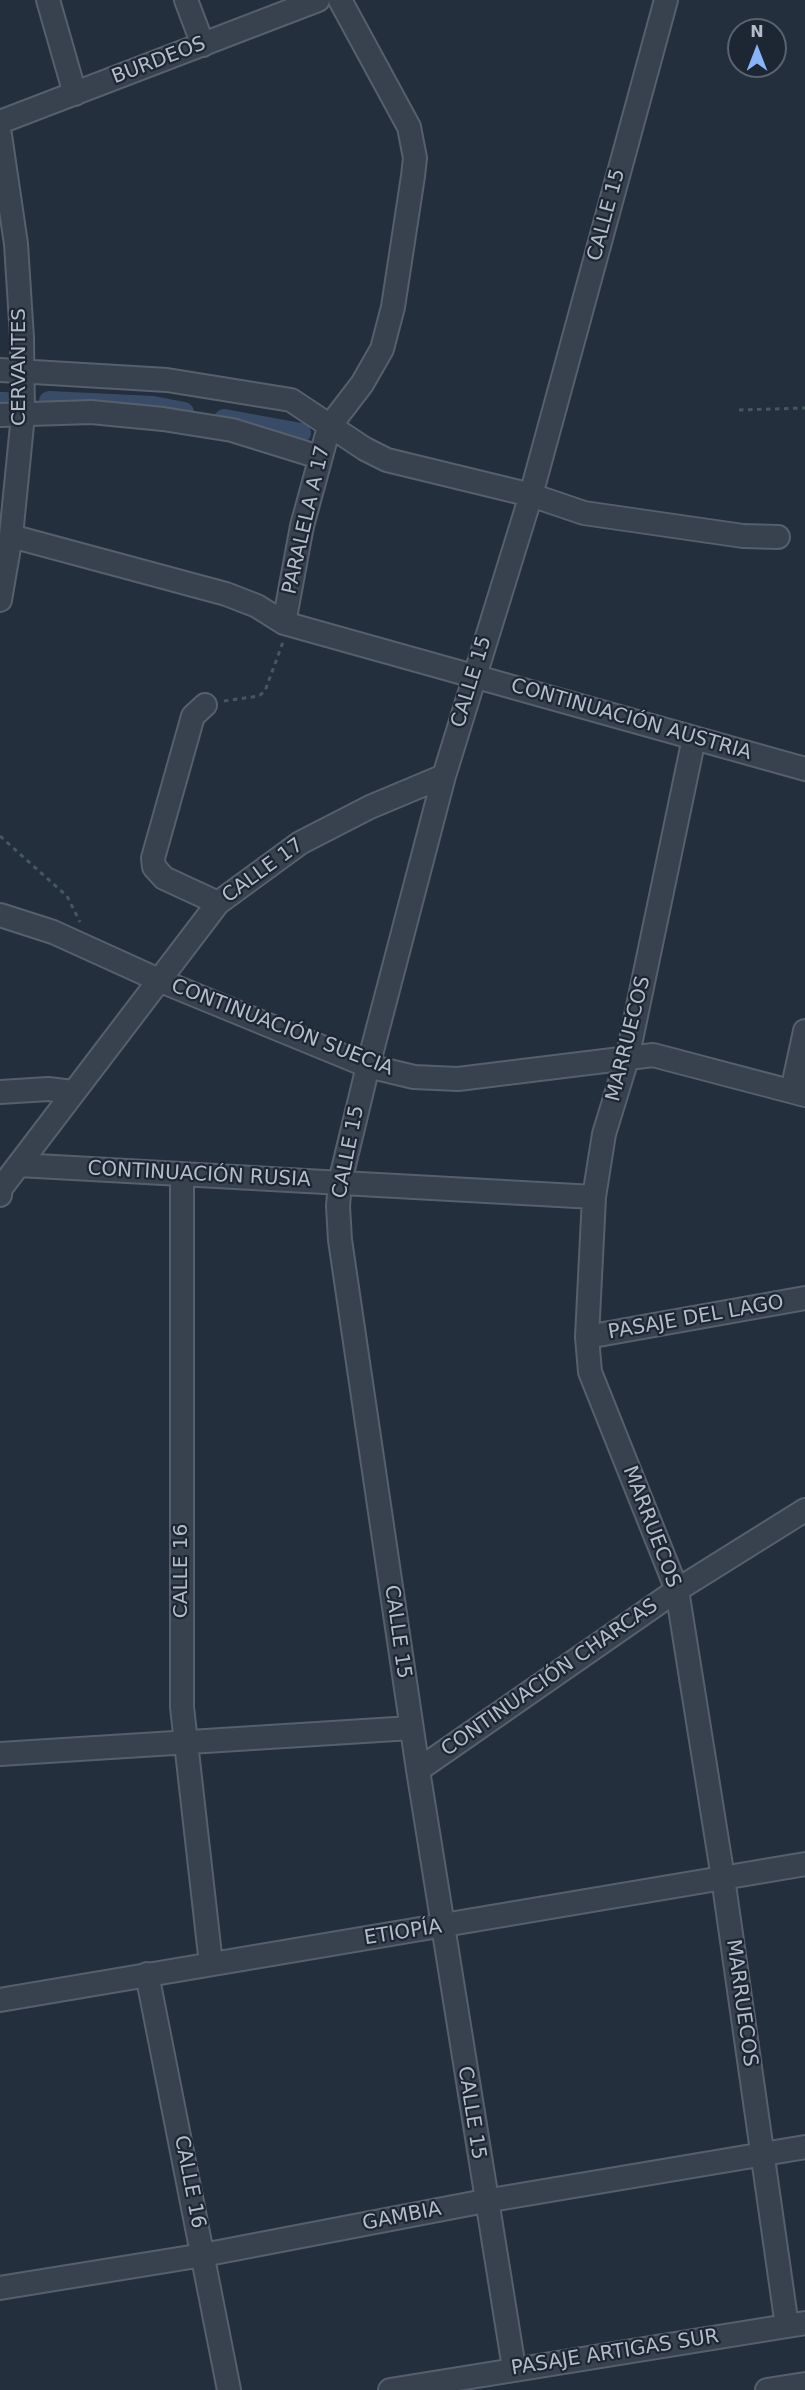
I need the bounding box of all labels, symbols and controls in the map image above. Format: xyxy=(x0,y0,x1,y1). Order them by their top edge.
north arrow xyxy=(727,18,787,78)
text: N xyxy=(750,22,764,41)
street label: BURDEOS xyxy=(109,32,209,90)
street label: CALLE 15 xyxy=(583,166,631,264)
street label: CERVANTES xyxy=(8,308,32,426)
street label: PARALELA A 17 xyxy=(278,443,336,597)
street label: CALLE 15 xyxy=(447,633,497,731)
street label: CONTINUACIÓN AUSTRIA xyxy=(508,674,754,766)
street label: CALLE 17 xyxy=(218,834,308,908)
street label: CONTINUACIÓN SUECIA xyxy=(167,974,397,1082)
street label: MARRUECOS xyxy=(602,974,656,1104)
street label: CALLE 15 xyxy=(328,1103,370,1201)
street label: CONTINUACIÓN RUSIA xyxy=(87,1157,311,1193)
street label: PASAJE DEL LAGO xyxy=(606,1291,786,1345)
street label: MARRUECOS xyxy=(617,1463,685,1591)
street label: CALLE 16 xyxy=(170,1524,194,1618)
street label: CALLE 15 xyxy=(379,1584,415,1680)
street label: CONTINUACIÓN CHARCAS xyxy=(437,1594,663,1762)
street label: ETIOPÍA xyxy=(363,1915,443,1951)
street label: MARRUECOS xyxy=(720,1938,762,2068)
street label: CALLE 15 xyxy=(452,2065,490,2161)
street label: CALLE 16 xyxy=(168,2133,210,2231)
street label: GAMBIA xyxy=(361,2198,443,2236)
street label: PASAJE ARTIGAS SUR xyxy=(510,2325,720,2381)

